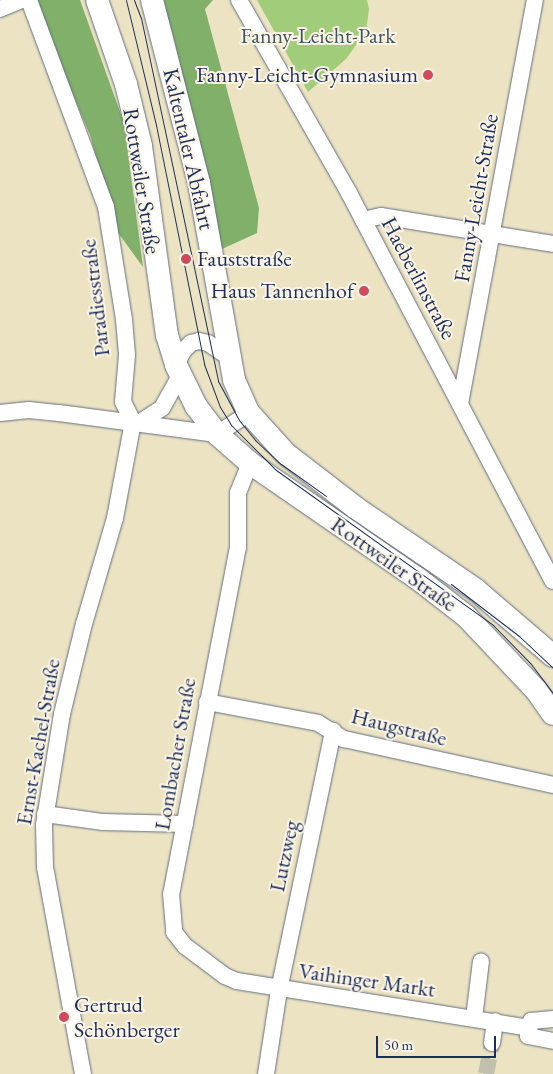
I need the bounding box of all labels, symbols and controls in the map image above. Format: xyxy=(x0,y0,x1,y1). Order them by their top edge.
park label: Fanny-Leicht-Park xyxy=(241,23,395,49)
place label: Fanny-Leicht-Gymnasium xyxy=(196,62,418,88)
street label: Kaltentaler Abfahrt xyxy=(158,66,220,232)
marker: Fanny-Leicht-Gymnasium xyxy=(422,69,434,81)
street label: Rottweiler Straße xyxy=(117,106,167,256)
street label: Fanny-Leicht-Straße xyxy=(448,112,504,284)
street label: Haeberlinstraße xyxy=(376,212,462,344)
street label: Paradiesstraße xyxy=(75,238,115,358)
place label: Fauststraße xyxy=(197,246,292,272)
marker: Fauststraße xyxy=(179,252,193,266)
place label: Haus Tannenhof xyxy=(210,278,354,304)
marker: Haus Tannenhof xyxy=(358,285,370,297)
street label: Rottweiler Straße xyxy=(326,511,462,617)
street label: Ernst-Kachel-Straße xyxy=(10,657,66,827)
street label: Lombacher Straße xyxy=(149,676,201,832)
street label: Haugstraße xyxy=(348,702,450,752)
street label: Lutzweg xyxy=(264,818,304,894)
street label: Vaihinger Markt xyxy=(297,957,437,1003)
place label: Gertrud Schönberger xyxy=(74,991,180,1042)
marker: Gertrud Schönberger xyxy=(58,1011,70,1023)
scale bar xyxy=(378,1026,498,1058)
text: 50 m xyxy=(384,1035,413,1054)

